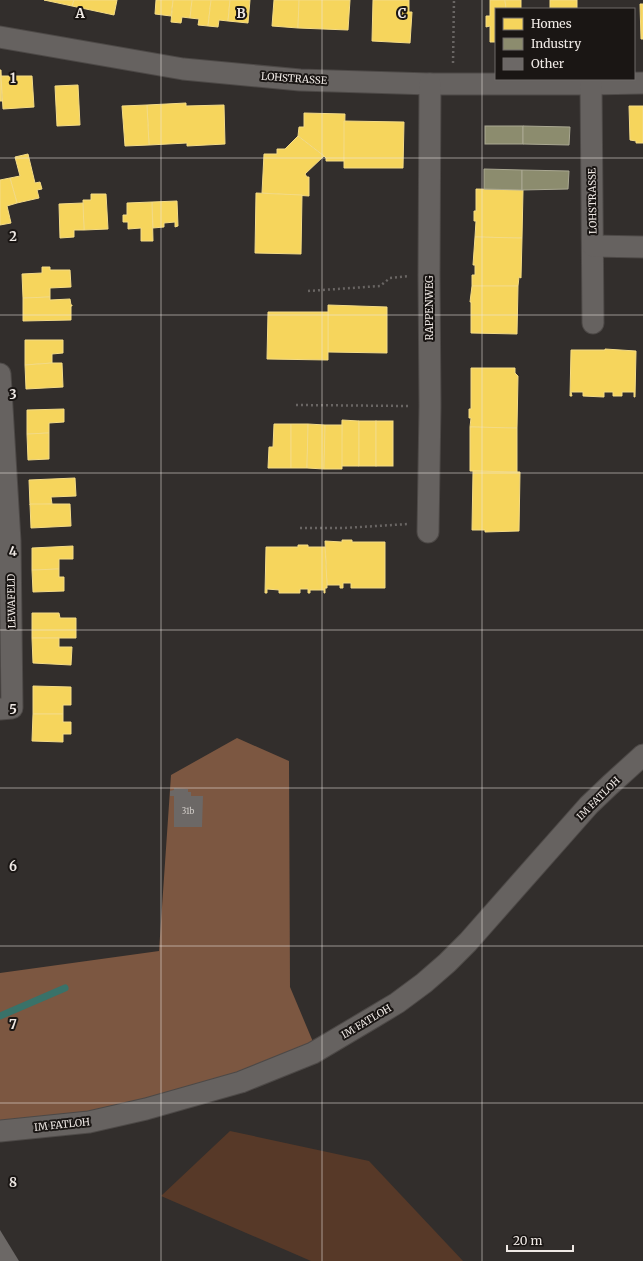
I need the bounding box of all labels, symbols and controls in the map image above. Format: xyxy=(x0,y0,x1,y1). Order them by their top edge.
text: A xyxy=(74,5,85,22)
text: B xyxy=(236,5,246,22)
text: C xyxy=(398,5,407,22)
legend xyxy=(495,8,635,80)
text: Homes xyxy=(531,16,572,31)
text: Industry xyxy=(531,36,581,51)
text: Other xyxy=(531,56,565,71)
text: 1 xyxy=(10,70,16,87)
street label: LOHSTRASSE xyxy=(260,70,328,87)
street label: LOHSTRASSE xyxy=(585,167,600,234)
text: 2 xyxy=(9,228,17,245)
street label: RAPPENWEG xyxy=(423,275,436,341)
text: 3 xyxy=(9,386,17,403)
text: 4 xyxy=(9,543,18,560)
street label: LEWAFELD xyxy=(5,573,18,628)
text: 5 xyxy=(9,701,17,718)
street label: IM FATLOH xyxy=(574,774,623,823)
house number: 31b xyxy=(182,806,194,816)
text: 6 xyxy=(9,858,17,875)
street label: IM FATLOH xyxy=(339,1001,394,1041)
text: 7 xyxy=(9,1016,17,1033)
street label: IM FATLOH xyxy=(33,1115,91,1134)
text: 8 xyxy=(9,1174,17,1191)
scale bar xyxy=(507,1227,573,1253)
text: 20 m xyxy=(513,1233,542,1248)

